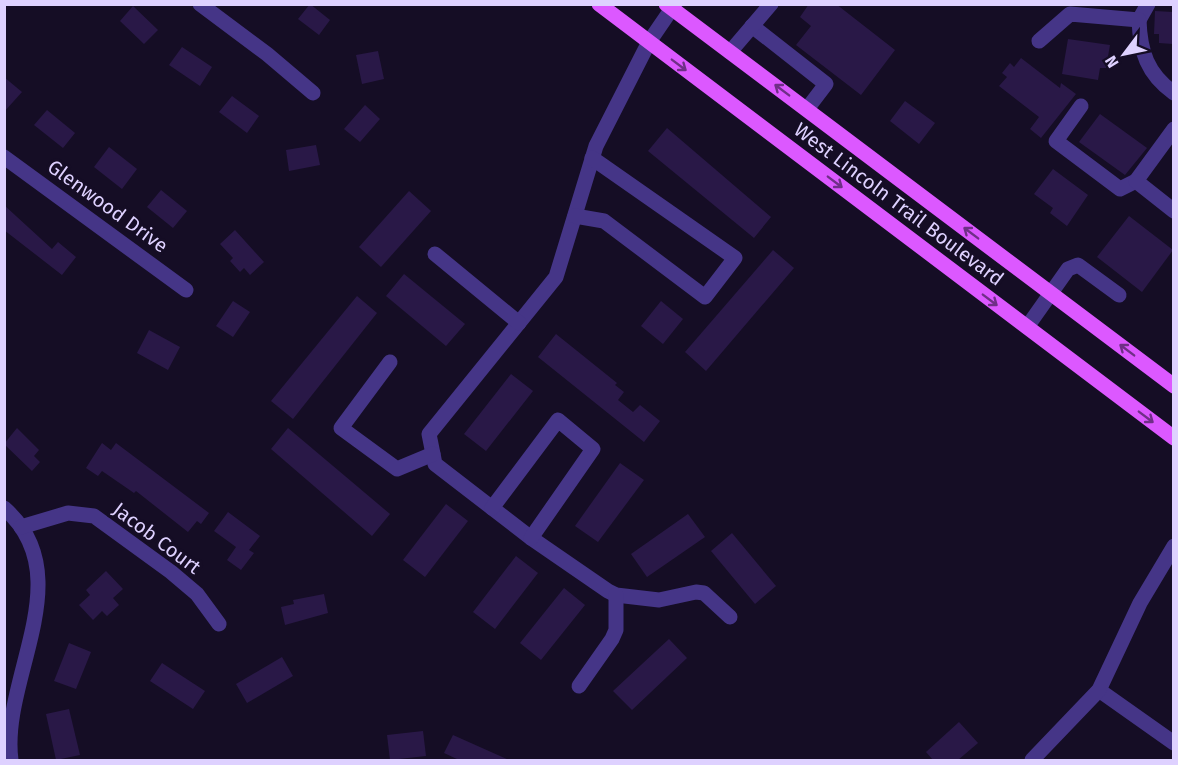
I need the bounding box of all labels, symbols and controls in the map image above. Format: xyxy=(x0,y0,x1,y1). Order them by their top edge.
north arrow xyxy=(1094,24,1154,84)
text: N xyxy=(1101,52,1123,71)
one-way arrow xyxy=(671,58,687,71)
one-way arrow xyxy=(774,84,790,97)
street label: West Lincoln Trail Boulevard xyxy=(790,117,1008,291)
street label: Glenwood Drive xyxy=(43,154,173,258)
one-way arrow xyxy=(826,176,842,189)
one-way arrow xyxy=(964,227,980,239)
one-way arrow xyxy=(982,293,998,306)
one-way arrow xyxy=(1119,344,1135,357)
one-way arrow xyxy=(1138,411,1154,424)
street label: Jacob Court xyxy=(108,497,206,579)

